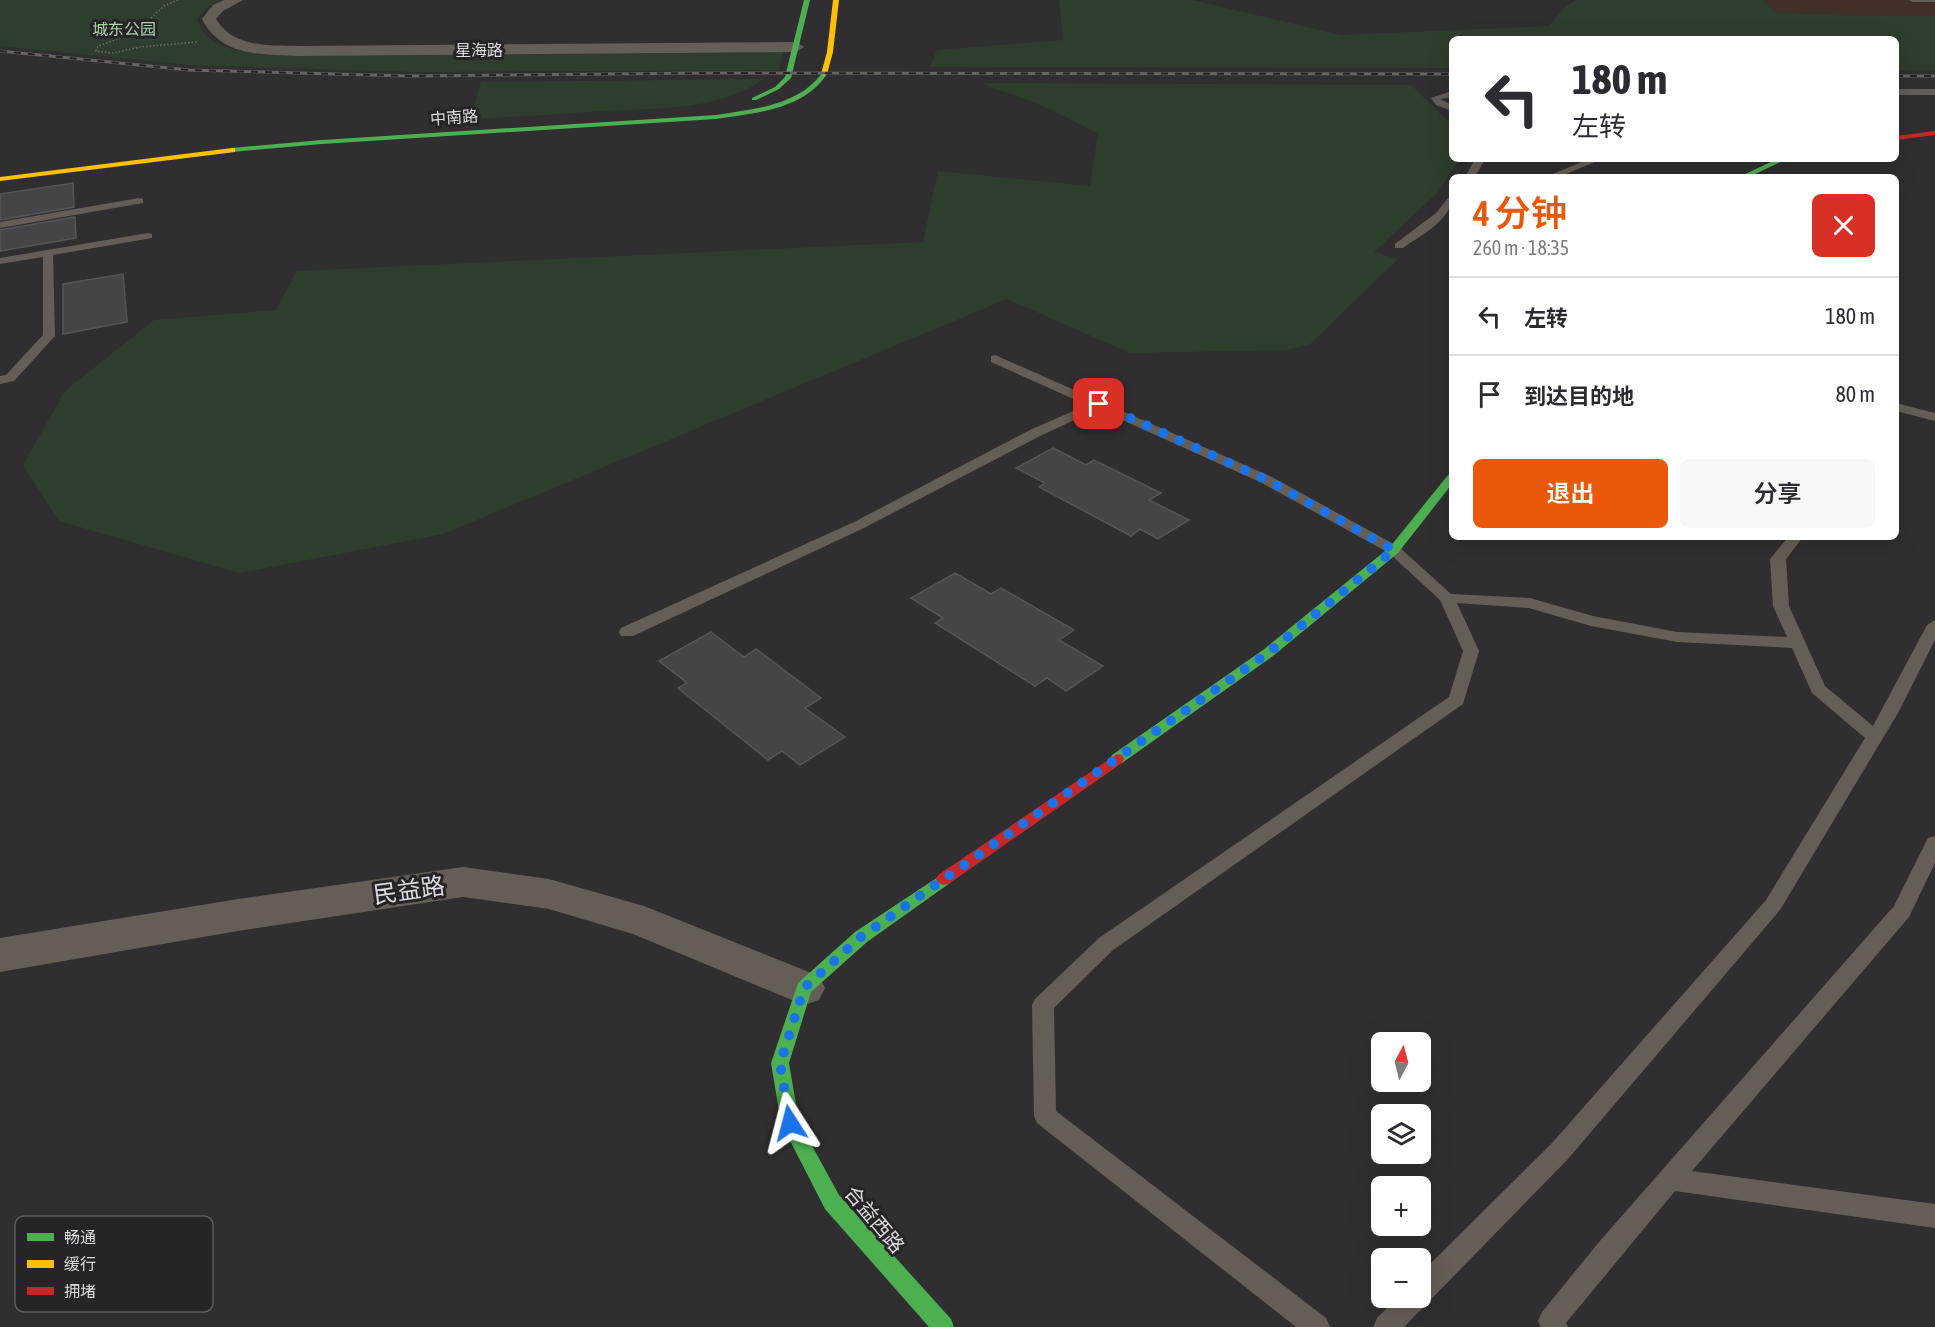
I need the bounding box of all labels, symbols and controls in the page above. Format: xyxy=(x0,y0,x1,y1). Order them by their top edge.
park label: 城东公园 xyxy=(92,20,156,38)
street label: 星海路 xyxy=(455,41,503,59)
text: 180 m xyxy=(1572,55,1667,103)
icon: left xyxy=(1473,60,1551,138)
street label: 中南路 xyxy=(429,106,479,128)
text: 左转 xyxy=(1572,111,1626,142)
text: 4 分钟 xyxy=(1473,192,1567,234)
button: close xyxy=(1812,194,1875,257)
text: 260 m · 18:35 xyxy=(1473,236,1569,259)
icon: left xyxy=(1473,300,1506,333)
text: 180 m xyxy=(1825,303,1875,329)
text: 左转 xyxy=(1524,305,1568,331)
pin xyxy=(1073,378,1124,429)
icon: arrive xyxy=(1473,378,1506,411)
text: 80 m xyxy=(1835,381,1875,407)
text: 到达目的地 xyxy=(1524,383,1634,409)
icon: arrive xyxy=(1082,387,1115,420)
button: 退出 xyxy=(1473,459,1668,528)
button: 分享 xyxy=(1680,459,1875,528)
street label: 民益路 xyxy=(371,872,447,908)
north arrow xyxy=(1371,1032,1431,1092)
map controls xyxy=(1371,1032,1431,1308)
position arrow xyxy=(758,1091,822,1155)
button: layers xyxy=(1371,1104,1431,1164)
button: + xyxy=(1371,1176,1431,1236)
street label: 合益西路 xyxy=(840,1181,910,1257)
legend xyxy=(15,1216,213,1312)
text: 畅通 xyxy=(64,1228,96,1246)
button: − xyxy=(1371,1248,1431,1308)
text: 缓行 xyxy=(64,1255,96,1273)
text: 拥堵 xyxy=(64,1282,96,1300)

